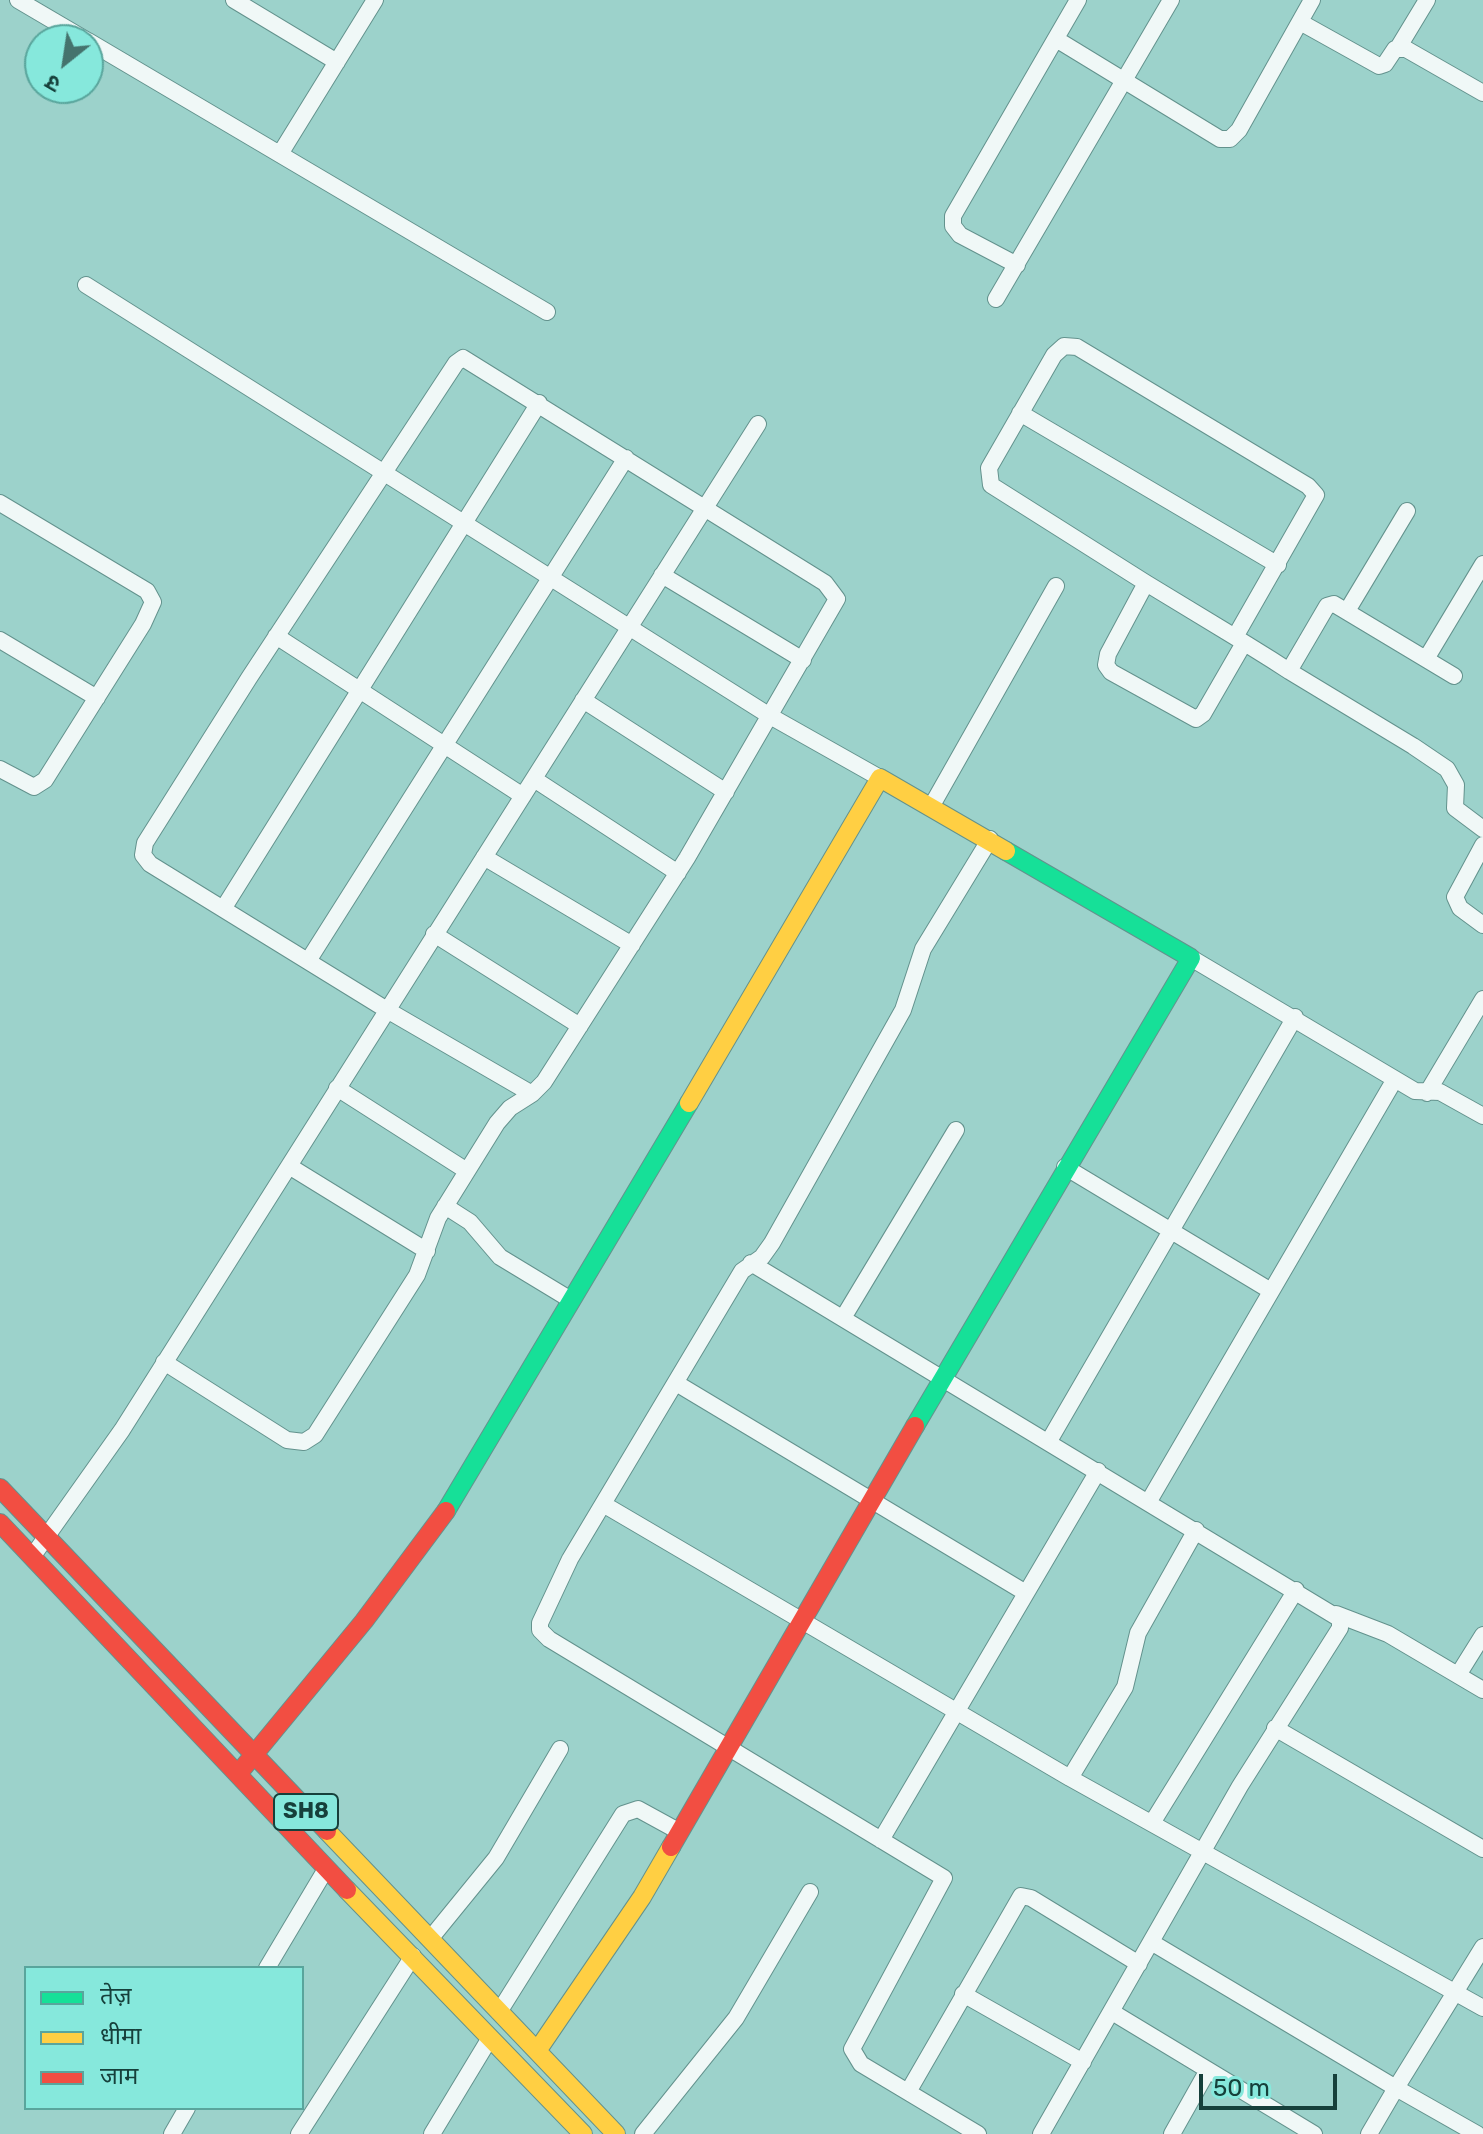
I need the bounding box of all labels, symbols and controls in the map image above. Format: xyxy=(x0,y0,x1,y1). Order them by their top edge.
north arrow xyxy=(24,24,104,104)
text: उ xyxy=(40,69,65,98)
road number: SH8 xyxy=(274,1794,338,1830)
legend xyxy=(24,1966,304,2110)
text: तेज़ xyxy=(100,1982,132,2010)
text: धीमा xyxy=(100,2022,142,2050)
scale bar xyxy=(1203,2058,1341,2108)
text: जाम xyxy=(100,2062,138,2090)
text: 50 m xyxy=(1213,2074,1270,2102)

